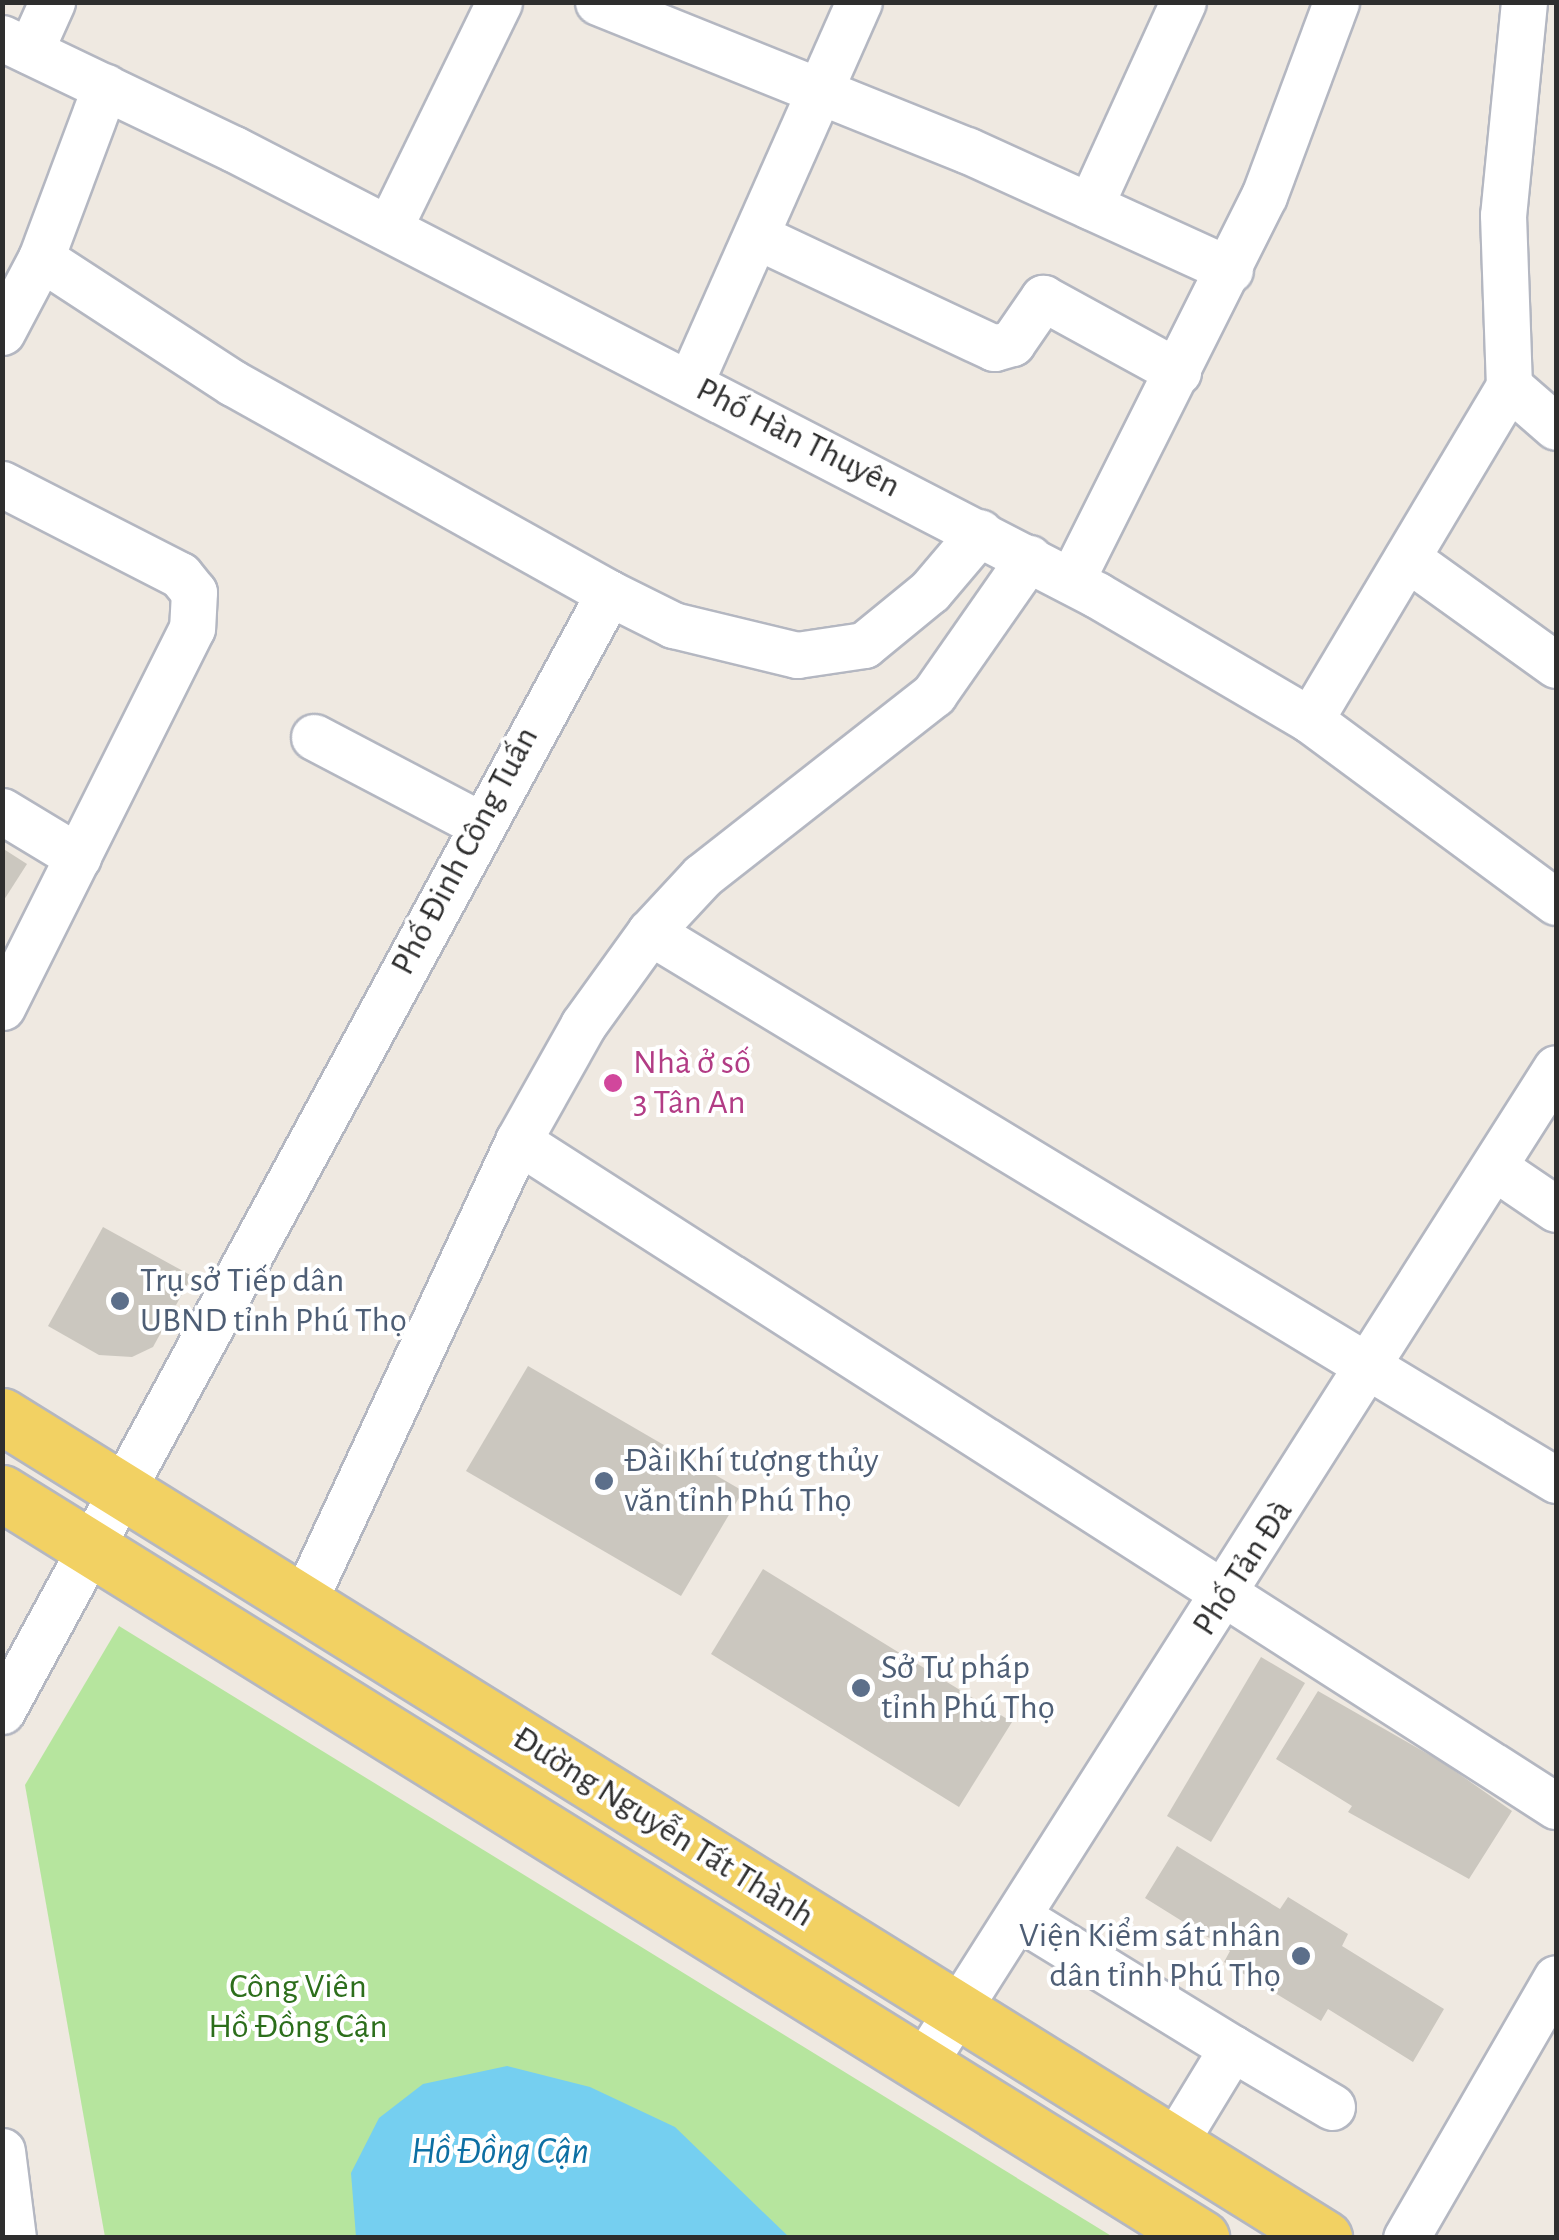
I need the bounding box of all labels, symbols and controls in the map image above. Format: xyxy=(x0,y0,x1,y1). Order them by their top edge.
street label: Phố Hàn Thuyên xyxy=(689,369,907,507)
street label: Phố Đinh Công Tuấn xyxy=(382,720,548,982)
place label: Nhà ở số 3 Tân An xyxy=(633,1042,751,1124)
marker: Nhà ở số 3 Tân An xyxy=(602,1072,624,1094)
place label: Trụ sở Tiếp dân UBND tỉnh Phú Thọ xyxy=(140,1260,407,1342)
marker: Trụ sở Tiếp dân UBND tỉnh Phú Thọ xyxy=(109,1290,131,1312)
place label: Đài Khí tượng thủy văn tỉnh Phú Thọ xyxy=(624,1440,879,1522)
marker: Đài Khí tượng thủy văn tỉnh Phú Thọ xyxy=(593,1470,615,1492)
street label: Phố Tản Đà xyxy=(1184,1492,1302,1644)
place label: Sở Tư pháp tỉnh Phú Thọ xyxy=(881,1647,1055,1729)
marker: Sở Tư pháp tỉnh Phú Thọ xyxy=(850,1677,872,1699)
street label: Đường Nguyễn Tất Thành xyxy=(505,1717,821,1937)
place label: Viện Kiểm sát nhân dân tỉnh Phú Thọ xyxy=(1019,1915,1281,1997)
marker: Viện Kiểm sát nhân dân tỉnh Phú Thọ xyxy=(1290,1945,1312,1967)
park label: Công Viên Hồ Đồng Cận xyxy=(208,1966,388,2048)
water label: Hồ Đồng Cận xyxy=(411,2130,589,2176)

